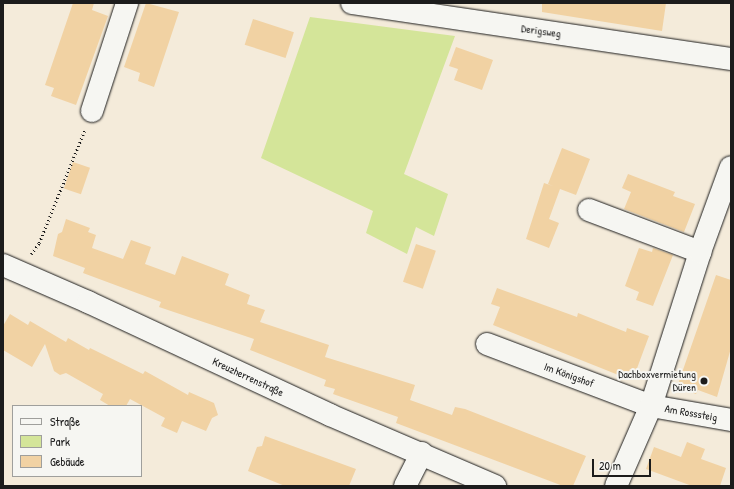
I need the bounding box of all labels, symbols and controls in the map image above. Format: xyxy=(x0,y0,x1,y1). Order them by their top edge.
street label: Derigsweg xyxy=(520,22,562,40)
street label: Kreuzherrenstraße xyxy=(210,355,286,399)
street label: Im Königshof xyxy=(542,360,596,390)
place label: Dachboxvermietung Düren xyxy=(618,368,696,394)
marker: Dachboxvermietung Düren xyxy=(699,376,709,386)
street label: Am Rosssteig xyxy=(664,402,718,424)
legend xyxy=(12,405,142,477)
text: Straße xyxy=(50,413,80,430)
text: Park xyxy=(50,433,70,450)
scale bar xyxy=(594,451,653,477)
text: Gebäude xyxy=(50,453,84,470)
text: 20 m xyxy=(599,457,621,474)

